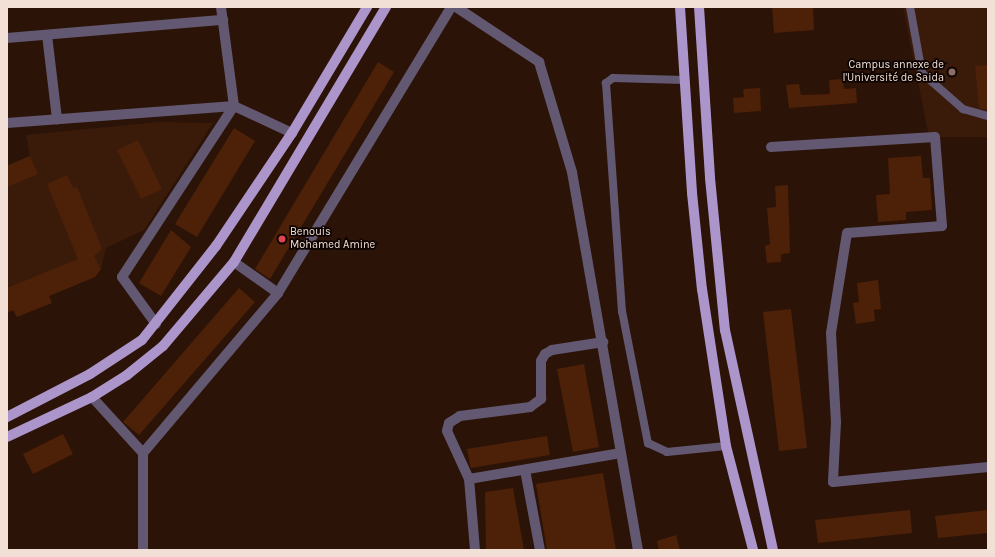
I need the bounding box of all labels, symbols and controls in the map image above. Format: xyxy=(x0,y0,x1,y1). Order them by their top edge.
place label: Campus annexe de l'Université de Saida xyxy=(842,59,944,85)
marker: Campus annexe de l'Université de Saida xyxy=(947,67,957,77)
place label: Benouis Mohamed Amine xyxy=(290,226,375,252)
marker: Benouis Mohamed Amine xyxy=(277,234,287,244)

